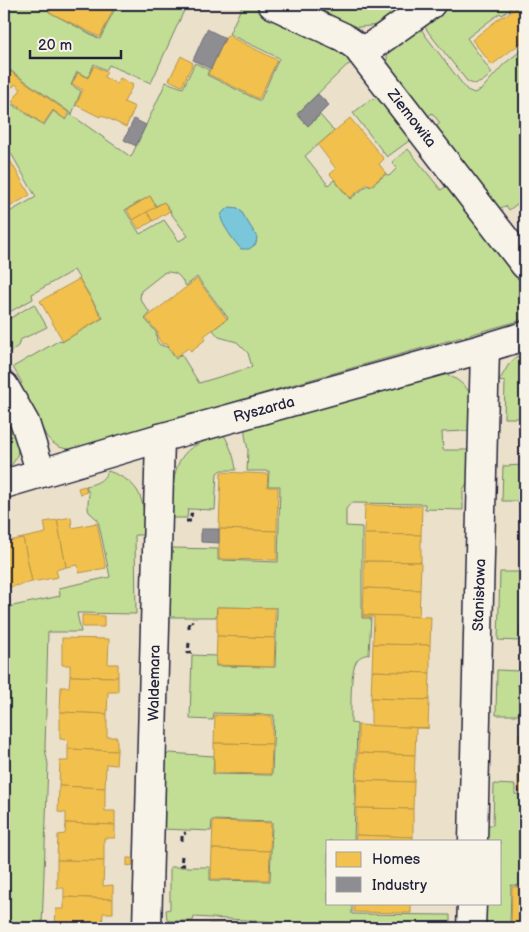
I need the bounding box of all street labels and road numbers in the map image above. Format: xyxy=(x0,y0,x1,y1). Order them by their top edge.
street label: Ziemowita xyxy=(382,85,440,151)
street label: Ryszarda xyxy=(231,392,297,427)
street label: Stanisława xyxy=(469,558,490,632)
street label: Waldemara xyxy=(144,645,165,721)

